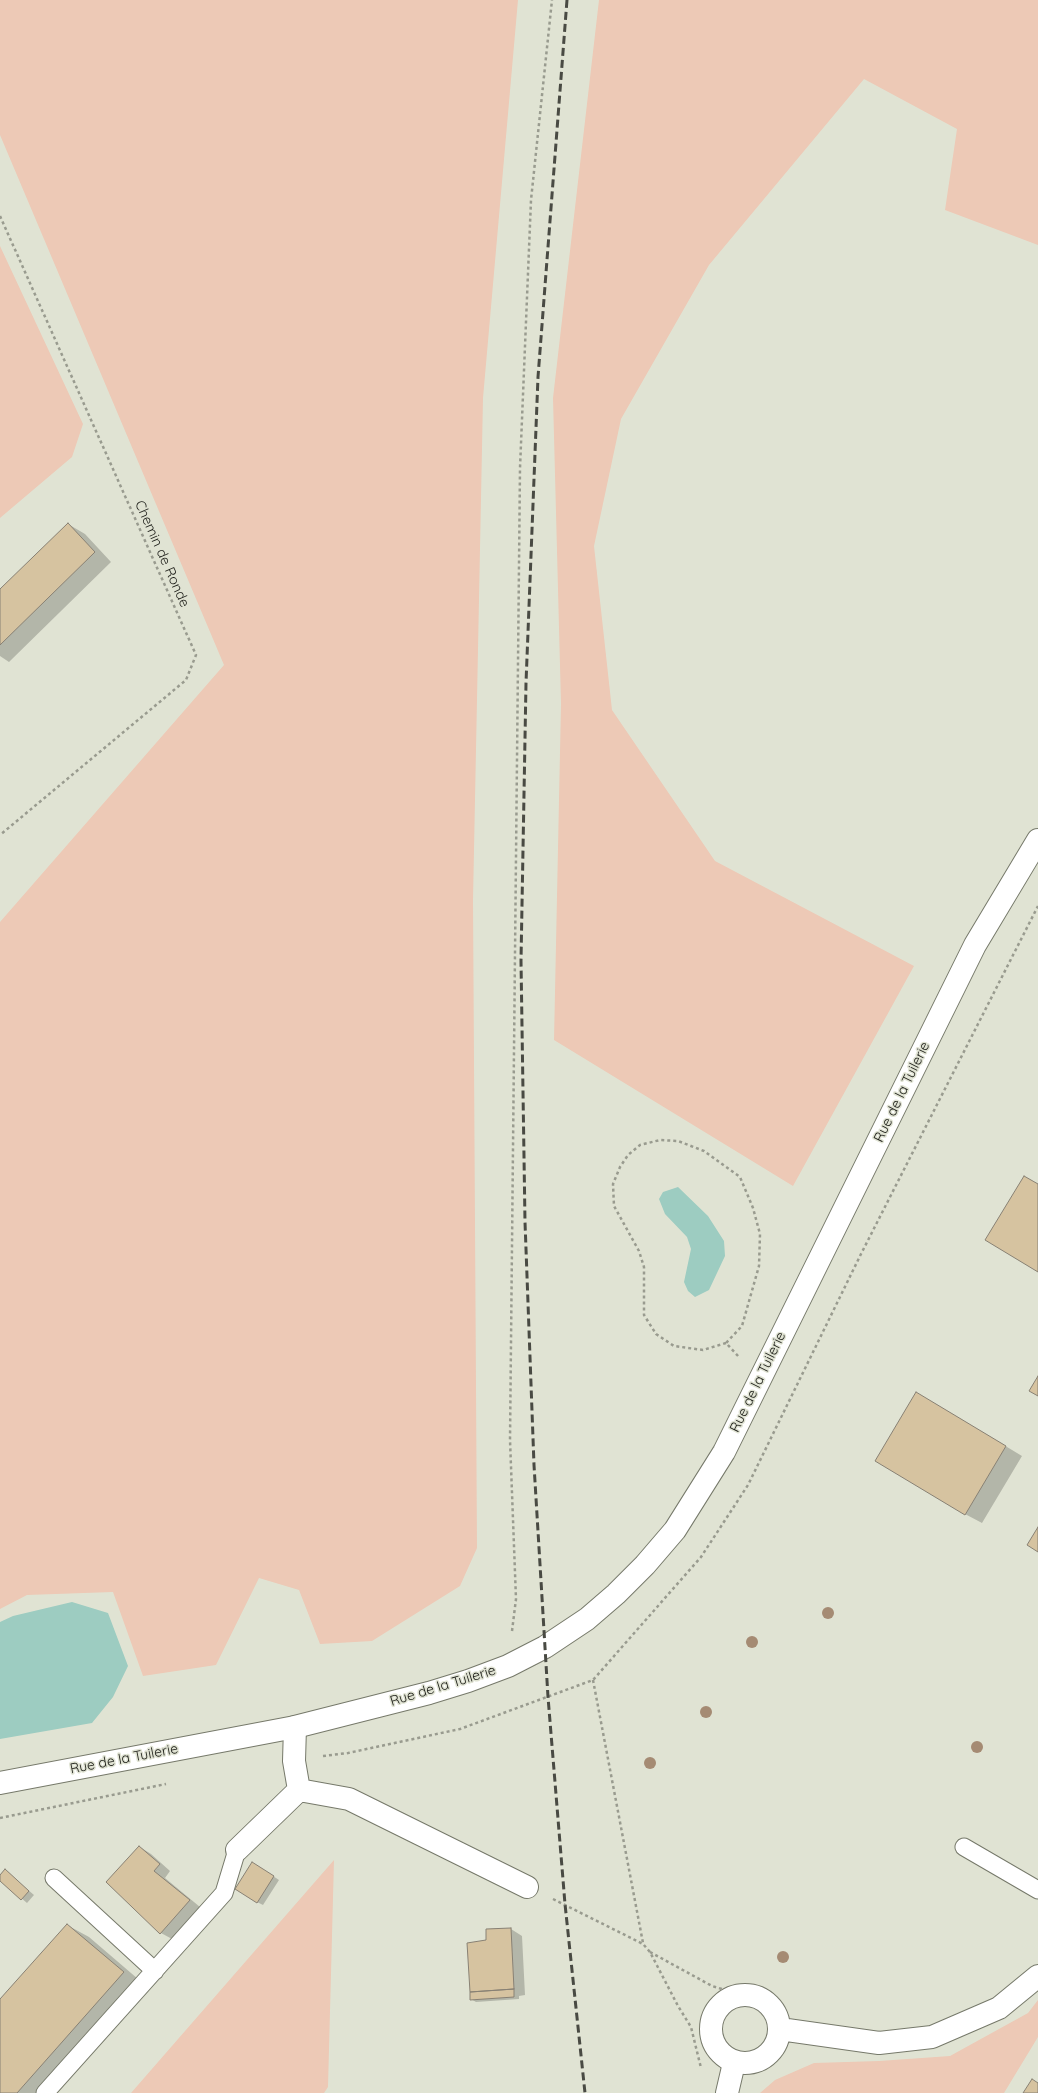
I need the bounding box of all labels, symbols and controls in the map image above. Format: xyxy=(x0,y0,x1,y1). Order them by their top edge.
street label: Chemin de Ronde xyxy=(131,498,193,610)
street label: Rue de la Tuilerie xyxy=(870,1039,934,1145)
street label: Rue de la Tuilerie xyxy=(726,1329,790,1435)
street label: Rue de la Tuilerie xyxy=(388,1662,498,1710)
street label: Rue de la Tuilerie xyxy=(69,1740,179,1778)

